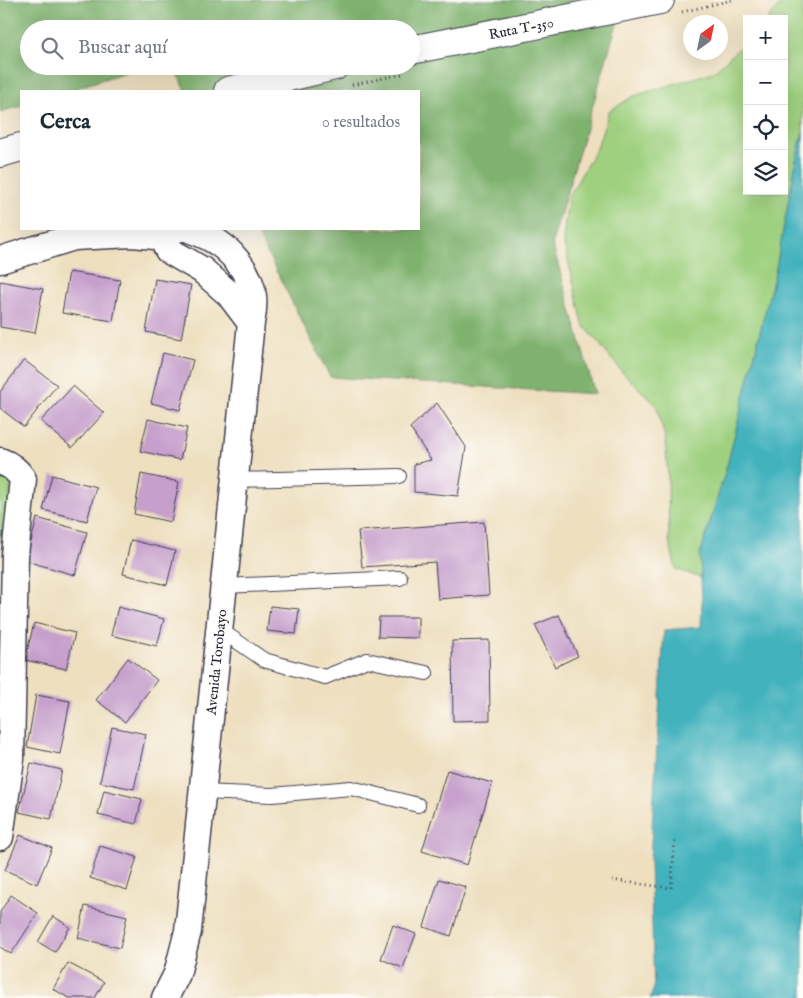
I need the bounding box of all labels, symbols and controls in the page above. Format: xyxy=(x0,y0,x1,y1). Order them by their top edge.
street label: Ruta T-350 xyxy=(487,14,555,44)
north arrow xyxy=(683,15,728,60)
map controls xyxy=(743,15,788,195)
button: + xyxy=(743,15,788,60)
search box xyxy=(20,20,420,75)
icon: search xyxy=(38,34,66,62)
text: Buscar aquí xyxy=(78,36,167,60)
button: − xyxy=(743,60,788,105)
button: locate xyxy=(743,105,788,150)
text: Cerca xyxy=(40,109,90,136)
text: 0 resultados xyxy=(322,113,400,133)
button: layers xyxy=(743,150,788,195)
street label: Avenida Torobayo xyxy=(202,608,232,717)

